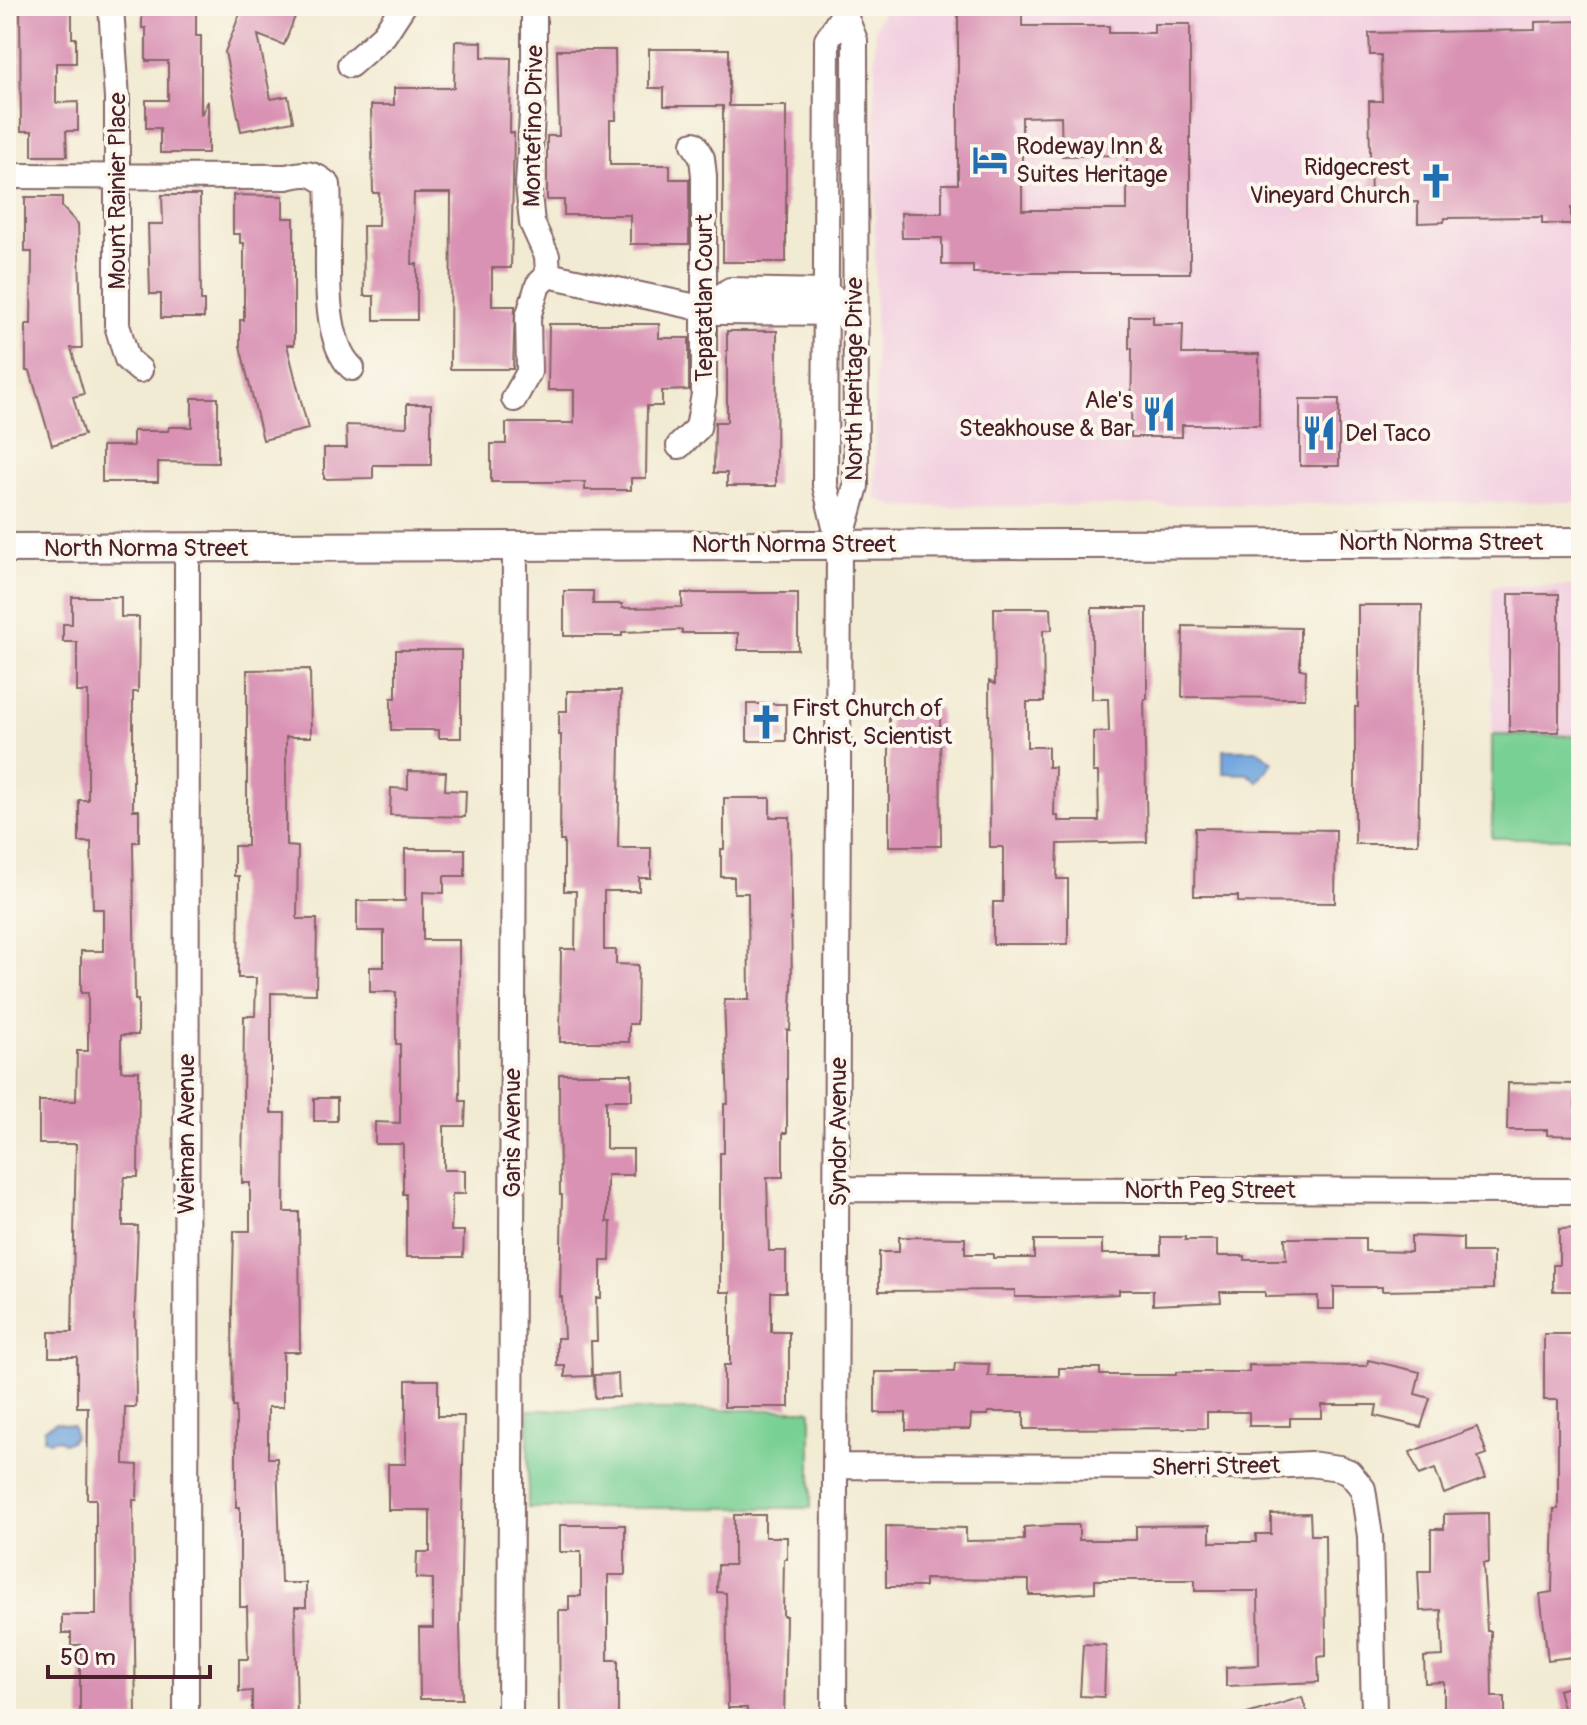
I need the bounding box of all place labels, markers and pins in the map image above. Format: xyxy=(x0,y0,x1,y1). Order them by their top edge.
place label: Rodeway Inn & Suites Heritage xyxy=(1016,132,1168,189)
hotel icon: Rodeway Inn & Suites Heritage xyxy=(971,141,1009,179)
place label: Ridgecrest Vineyard Church xyxy=(1250,153,1410,210)
church icon: Ridgecrest Vineyard Church xyxy=(1417,162,1455,200)
place label: Ale's Steakhouse & Bar xyxy=(959,386,1133,443)
restaurant icon: Ale's Steakhouse & Bar xyxy=(1140,395,1178,433)
restaurant icon: Del Taco xyxy=(1300,414,1338,452)
place label: Del Taco xyxy=(1345,419,1431,448)
place label: First Church of Christ, Scientist xyxy=(792,694,952,751)
church icon: First Church of Christ, Scientist xyxy=(747,703,785,741)

